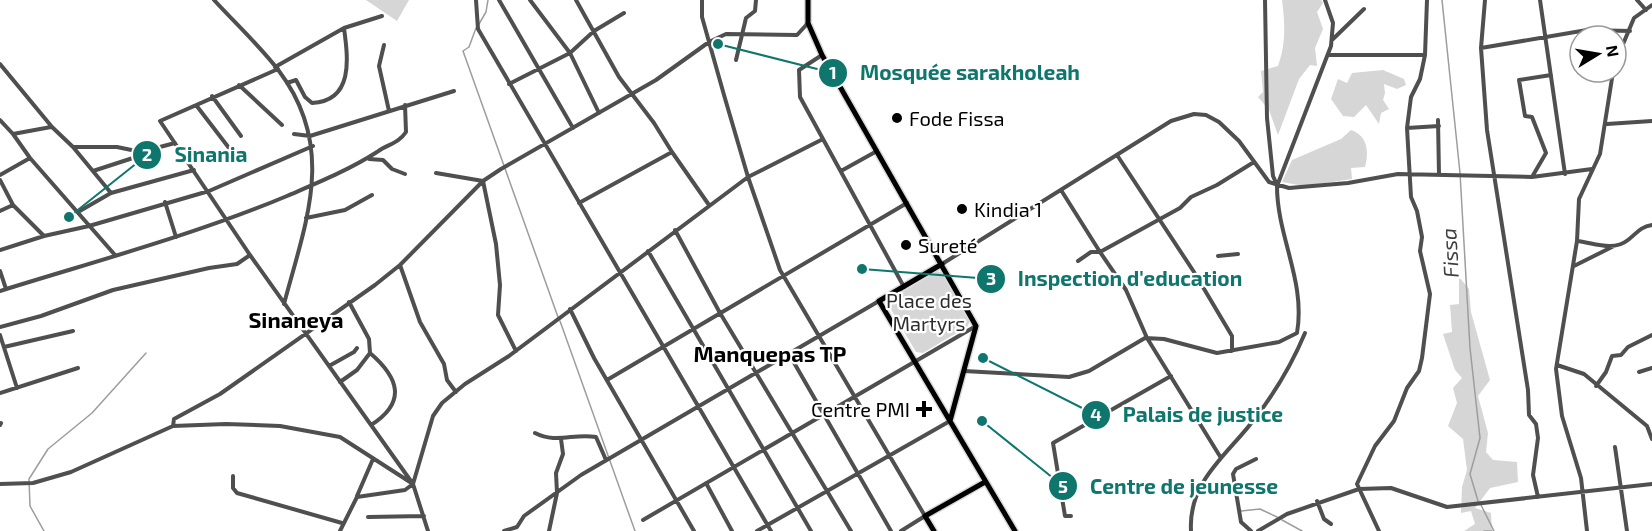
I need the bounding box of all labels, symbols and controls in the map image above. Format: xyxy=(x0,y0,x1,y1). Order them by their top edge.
north arrow xyxy=(1568,24,1628,84)
text: N xyxy=(1603,44,1624,59)
callout: Mosquée sarakholeah xyxy=(818,53,1092,92)
text: Mosquée sarakholeah xyxy=(860,59,1080,84)
text: 1 xyxy=(829,61,837,83)
place label: Fode Fissa xyxy=(909,106,1005,130)
marker: Fode Fissa xyxy=(890,111,904,125)
callout: Sinania xyxy=(132,135,259,174)
text: Sinania xyxy=(174,141,248,166)
text: 2 xyxy=(142,143,152,165)
place label: Kindia 1 xyxy=(974,197,1042,221)
marker: Kindia 1 xyxy=(955,202,969,216)
water label: Fissa xyxy=(1435,228,1463,278)
place label: Sureté xyxy=(918,233,977,257)
marker: Sureté xyxy=(899,238,913,252)
callout: Inspection d'education xyxy=(976,259,1254,298)
text: Inspection d'education xyxy=(1018,265,1242,290)
text: 3 xyxy=(986,267,996,289)
park label: Place des Martyrs xyxy=(886,288,972,335)
district label: Sinaneya xyxy=(248,306,344,333)
district label: Manquepas TP xyxy=(694,340,846,366)
callout: Palais de justice xyxy=(1081,395,1295,434)
place label: Centre PMI xyxy=(811,397,910,421)
marker: Centre PMI xyxy=(915,400,933,418)
text: Palais de justice xyxy=(1123,401,1283,426)
text: 4 xyxy=(1090,403,1102,425)
callout: Centre de jeunesse xyxy=(1048,467,1290,506)
text: Centre de jeunesse xyxy=(1090,473,1278,498)
text: 5 xyxy=(1058,475,1068,497)

